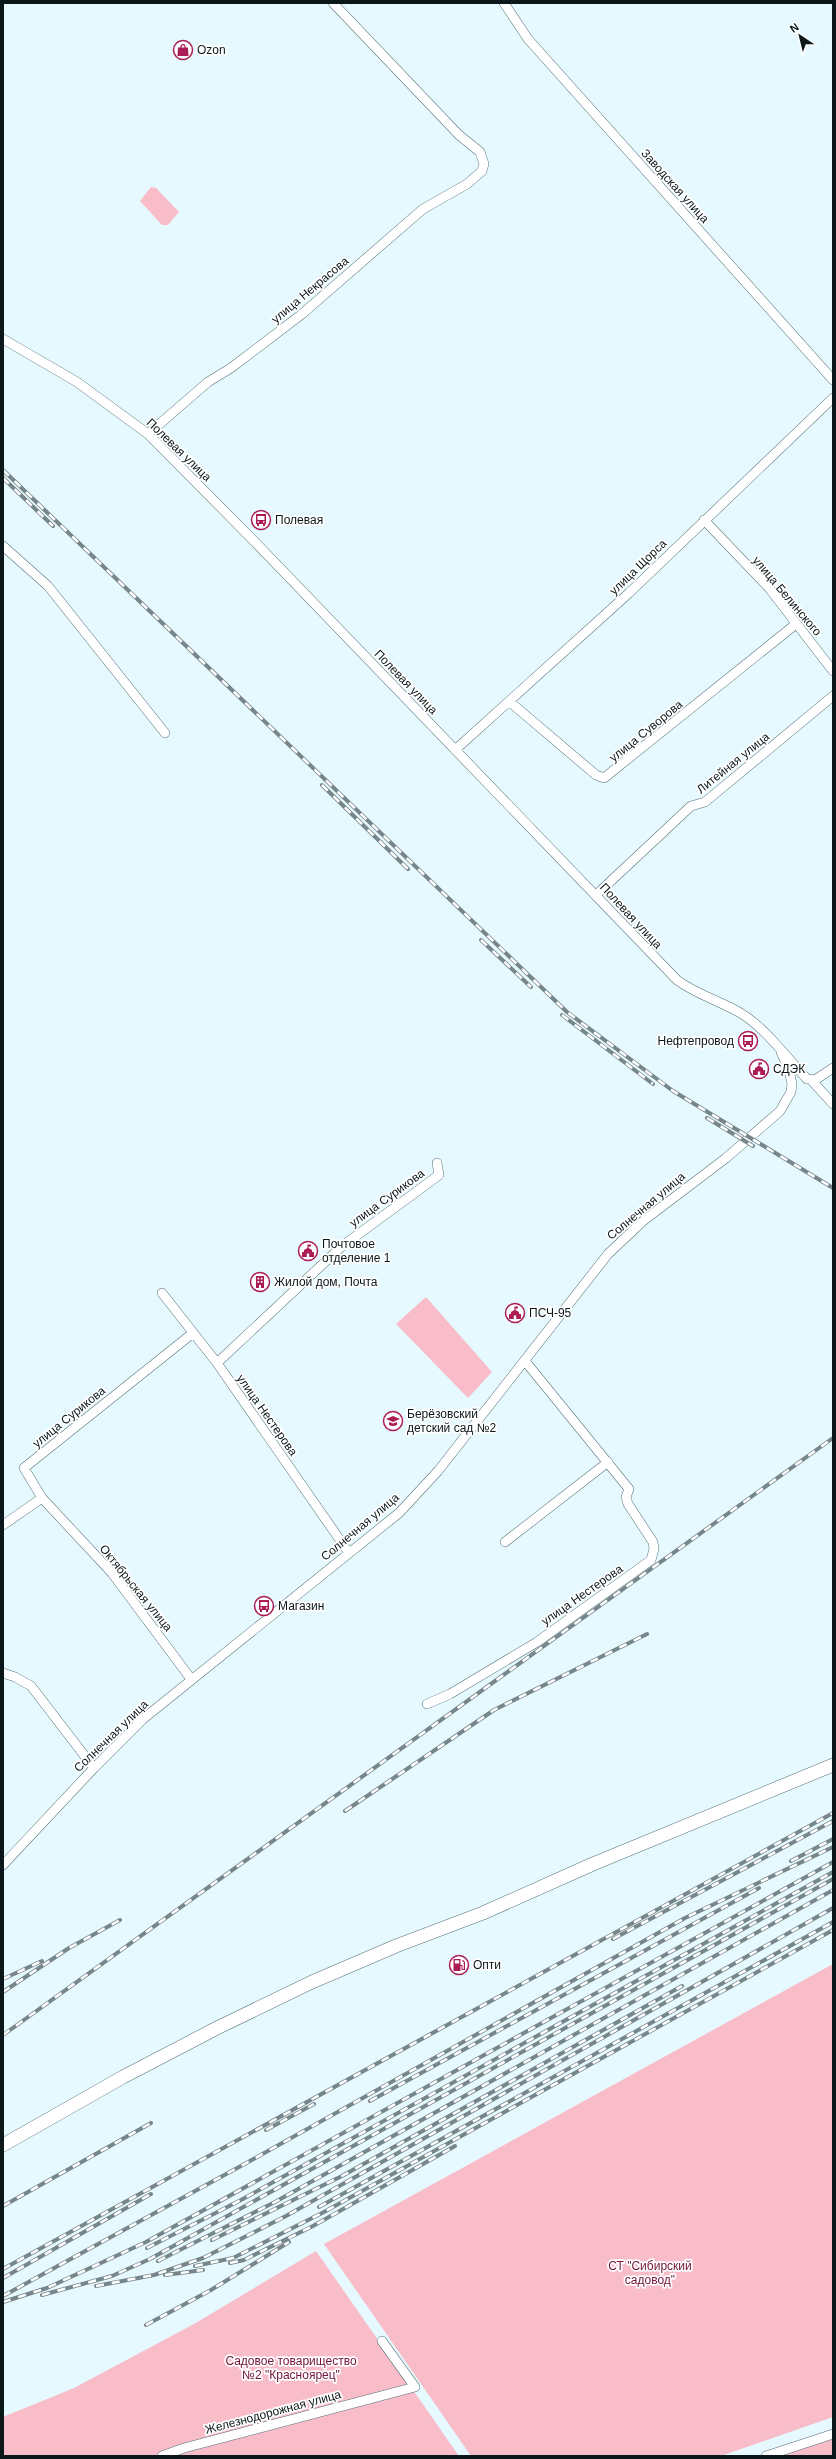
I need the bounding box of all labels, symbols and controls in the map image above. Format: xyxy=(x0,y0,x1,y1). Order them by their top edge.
north arrow xyxy=(780,16,820,56)
text: N xyxy=(788,21,801,35)
shop icon: Ozon xyxy=(172,39,194,61)
place label: Ozon xyxy=(197,43,226,57)
street label: Заводская улица xyxy=(638,146,712,226)
street label: улица Некрасова xyxy=(269,254,352,326)
street label: Полевая улица xyxy=(144,416,214,485)
bus stop icon: Полевая xyxy=(250,509,272,531)
place label: Полевая xyxy=(275,513,323,527)
street label: улица Щорса xyxy=(607,536,670,598)
street label: улица Белинского xyxy=(750,553,825,639)
street label: Полевая улица xyxy=(372,647,441,717)
street label: улица Суворова xyxy=(607,697,686,765)
street label: Литейная улица xyxy=(694,729,772,797)
street label: Полевая улица xyxy=(597,880,665,952)
bus stop icon: Нефтепровод xyxy=(737,1030,759,1052)
place label: Нефтепровод xyxy=(658,1034,734,1048)
public building icon: СДЭК xyxy=(748,1058,770,1080)
place label: СДЭК xyxy=(773,1062,805,1076)
street label: улица Сурикова xyxy=(347,1166,427,1230)
street label: Солнечная улица xyxy=(604,1169,688,1243)
place label: Почтовое отделение 1 xyxy=(322,1237,391,1265)
public building icon: Почтовое отделение 1 xyxy=(297,1240,319,1262)
building icon: Жилой дом, Почта xyxy=(249,1271,271,1293)
place label: Жилой дом, Почта xyxy=(274,1275,378,1289)
public building icon: ПСЧ-95 xyxy=(504,1302,526,1324)
place label: ПСЧ-95 xyxy=(529,1306,572,1320)
street label: улица Нестерова xyxy=(234,1372,300,1459)
street label: улица Сурикова xyxy=(30,1383,108,1451)
place label: Берёзовский детский сад №2 xyxy=(407,1407,497,1435)
school or university icon: Берёзовский детский сад №2 xyxy=(382,1410,404,1432)
street label: Солнечная улица xyxy=(318,1490,402,1564)
street label: Октябрьская улица xyxy=(97,1542,175,1634)
street label: улица Нестерова xyxy=(539,1562,626,1628)
bus stop icon: Магазин xyxy=(253,1595,275,1617)
place label: Магазин xyxy=(278,1599,324,1613)
street label: Солнечная улица xyxy=(71,1697,151,1775)
fuel station icon: Опти xyxy=(448,1954,470,1976)
place label: Опти xyxy=(473,1958,501,1972)
park label: СТ "Сибирский садовод" xyxy=(608,2259,692,2287)
park label: Садовое товарищество №2 "Красноярец" xyxy=(225,2354,357,2382)
street label: Железнодорожная улица xyxy=(203,2387,343,2437)

